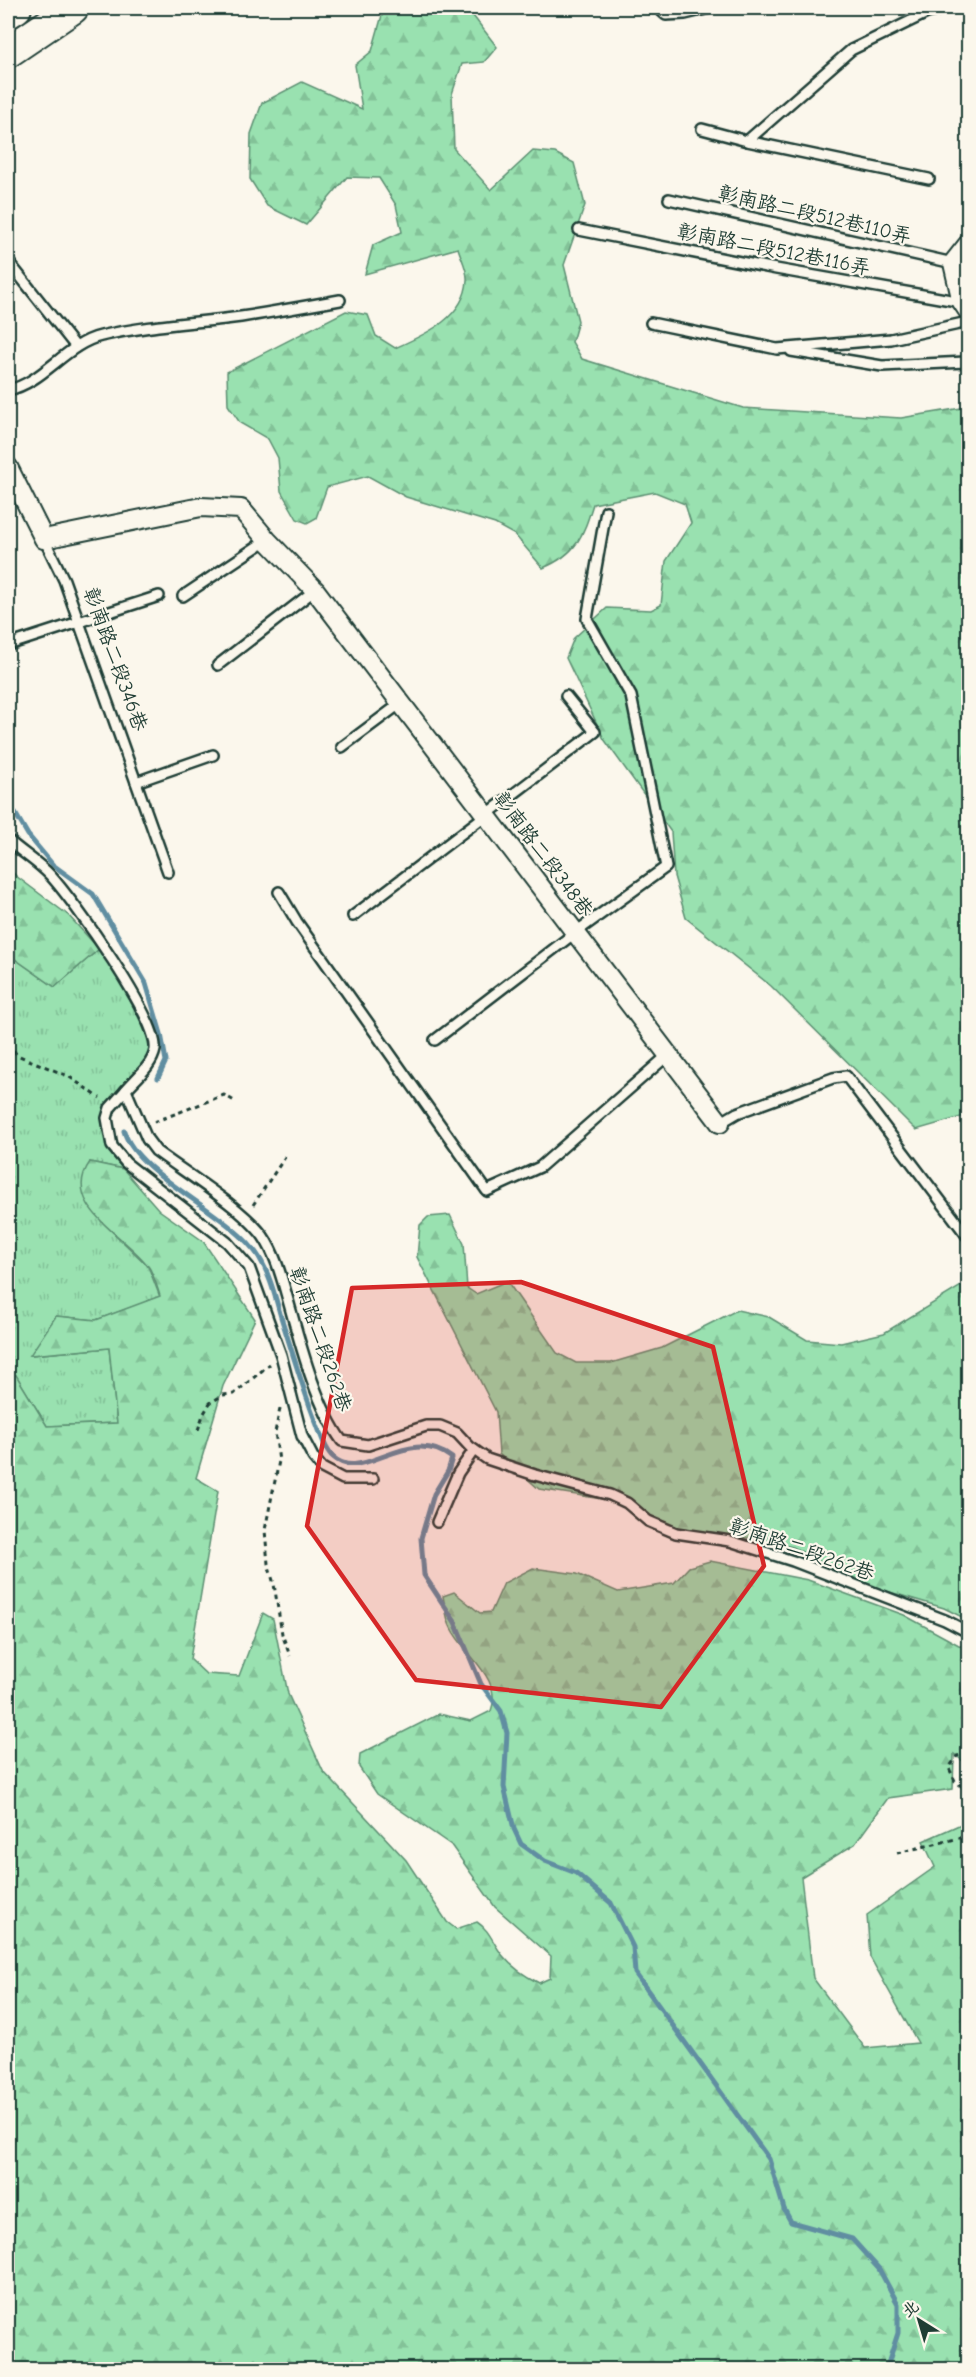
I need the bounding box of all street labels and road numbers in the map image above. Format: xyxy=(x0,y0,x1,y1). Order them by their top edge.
street label: 彰南路二段512巷110弄 xyxy=(716,181,914,248)
street label: 彰南路二段512巷116弄 xyxy=(676,220,872,279)
street label: 彰南路二段346巷 xyxy=(79,584,152,735)
street label: 彰南路二段348巷 xyxy=(489,787,599,922)
street label: 彰南路二段262巷 xyxy=(285,1264,356,1416)
street label: 彰南路二段262巷 xyxy=(726,1514,878,1585)

